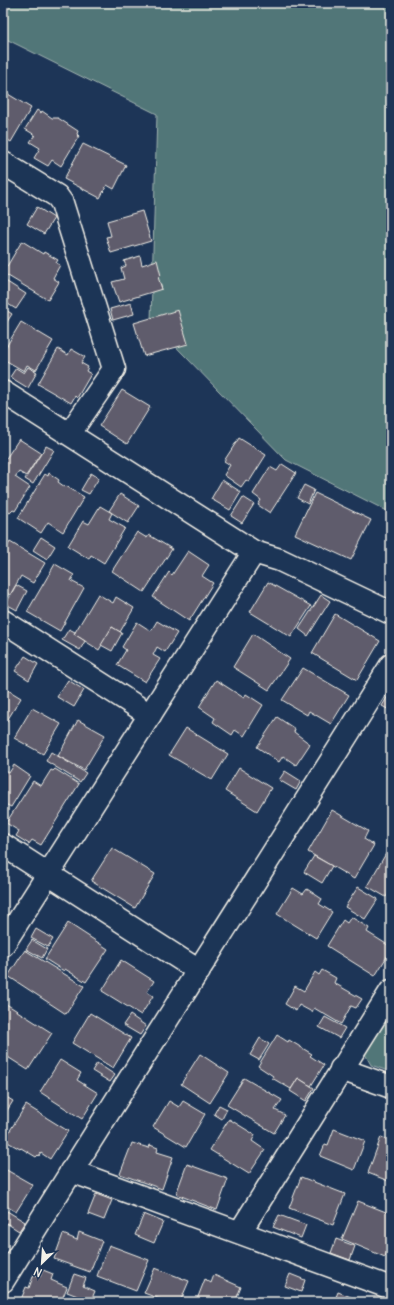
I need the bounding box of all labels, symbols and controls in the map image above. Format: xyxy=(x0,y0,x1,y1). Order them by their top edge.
north arrow xyxy=(22,1243,62,1283)
text: N xyxy=(31,1264,44,1280)

